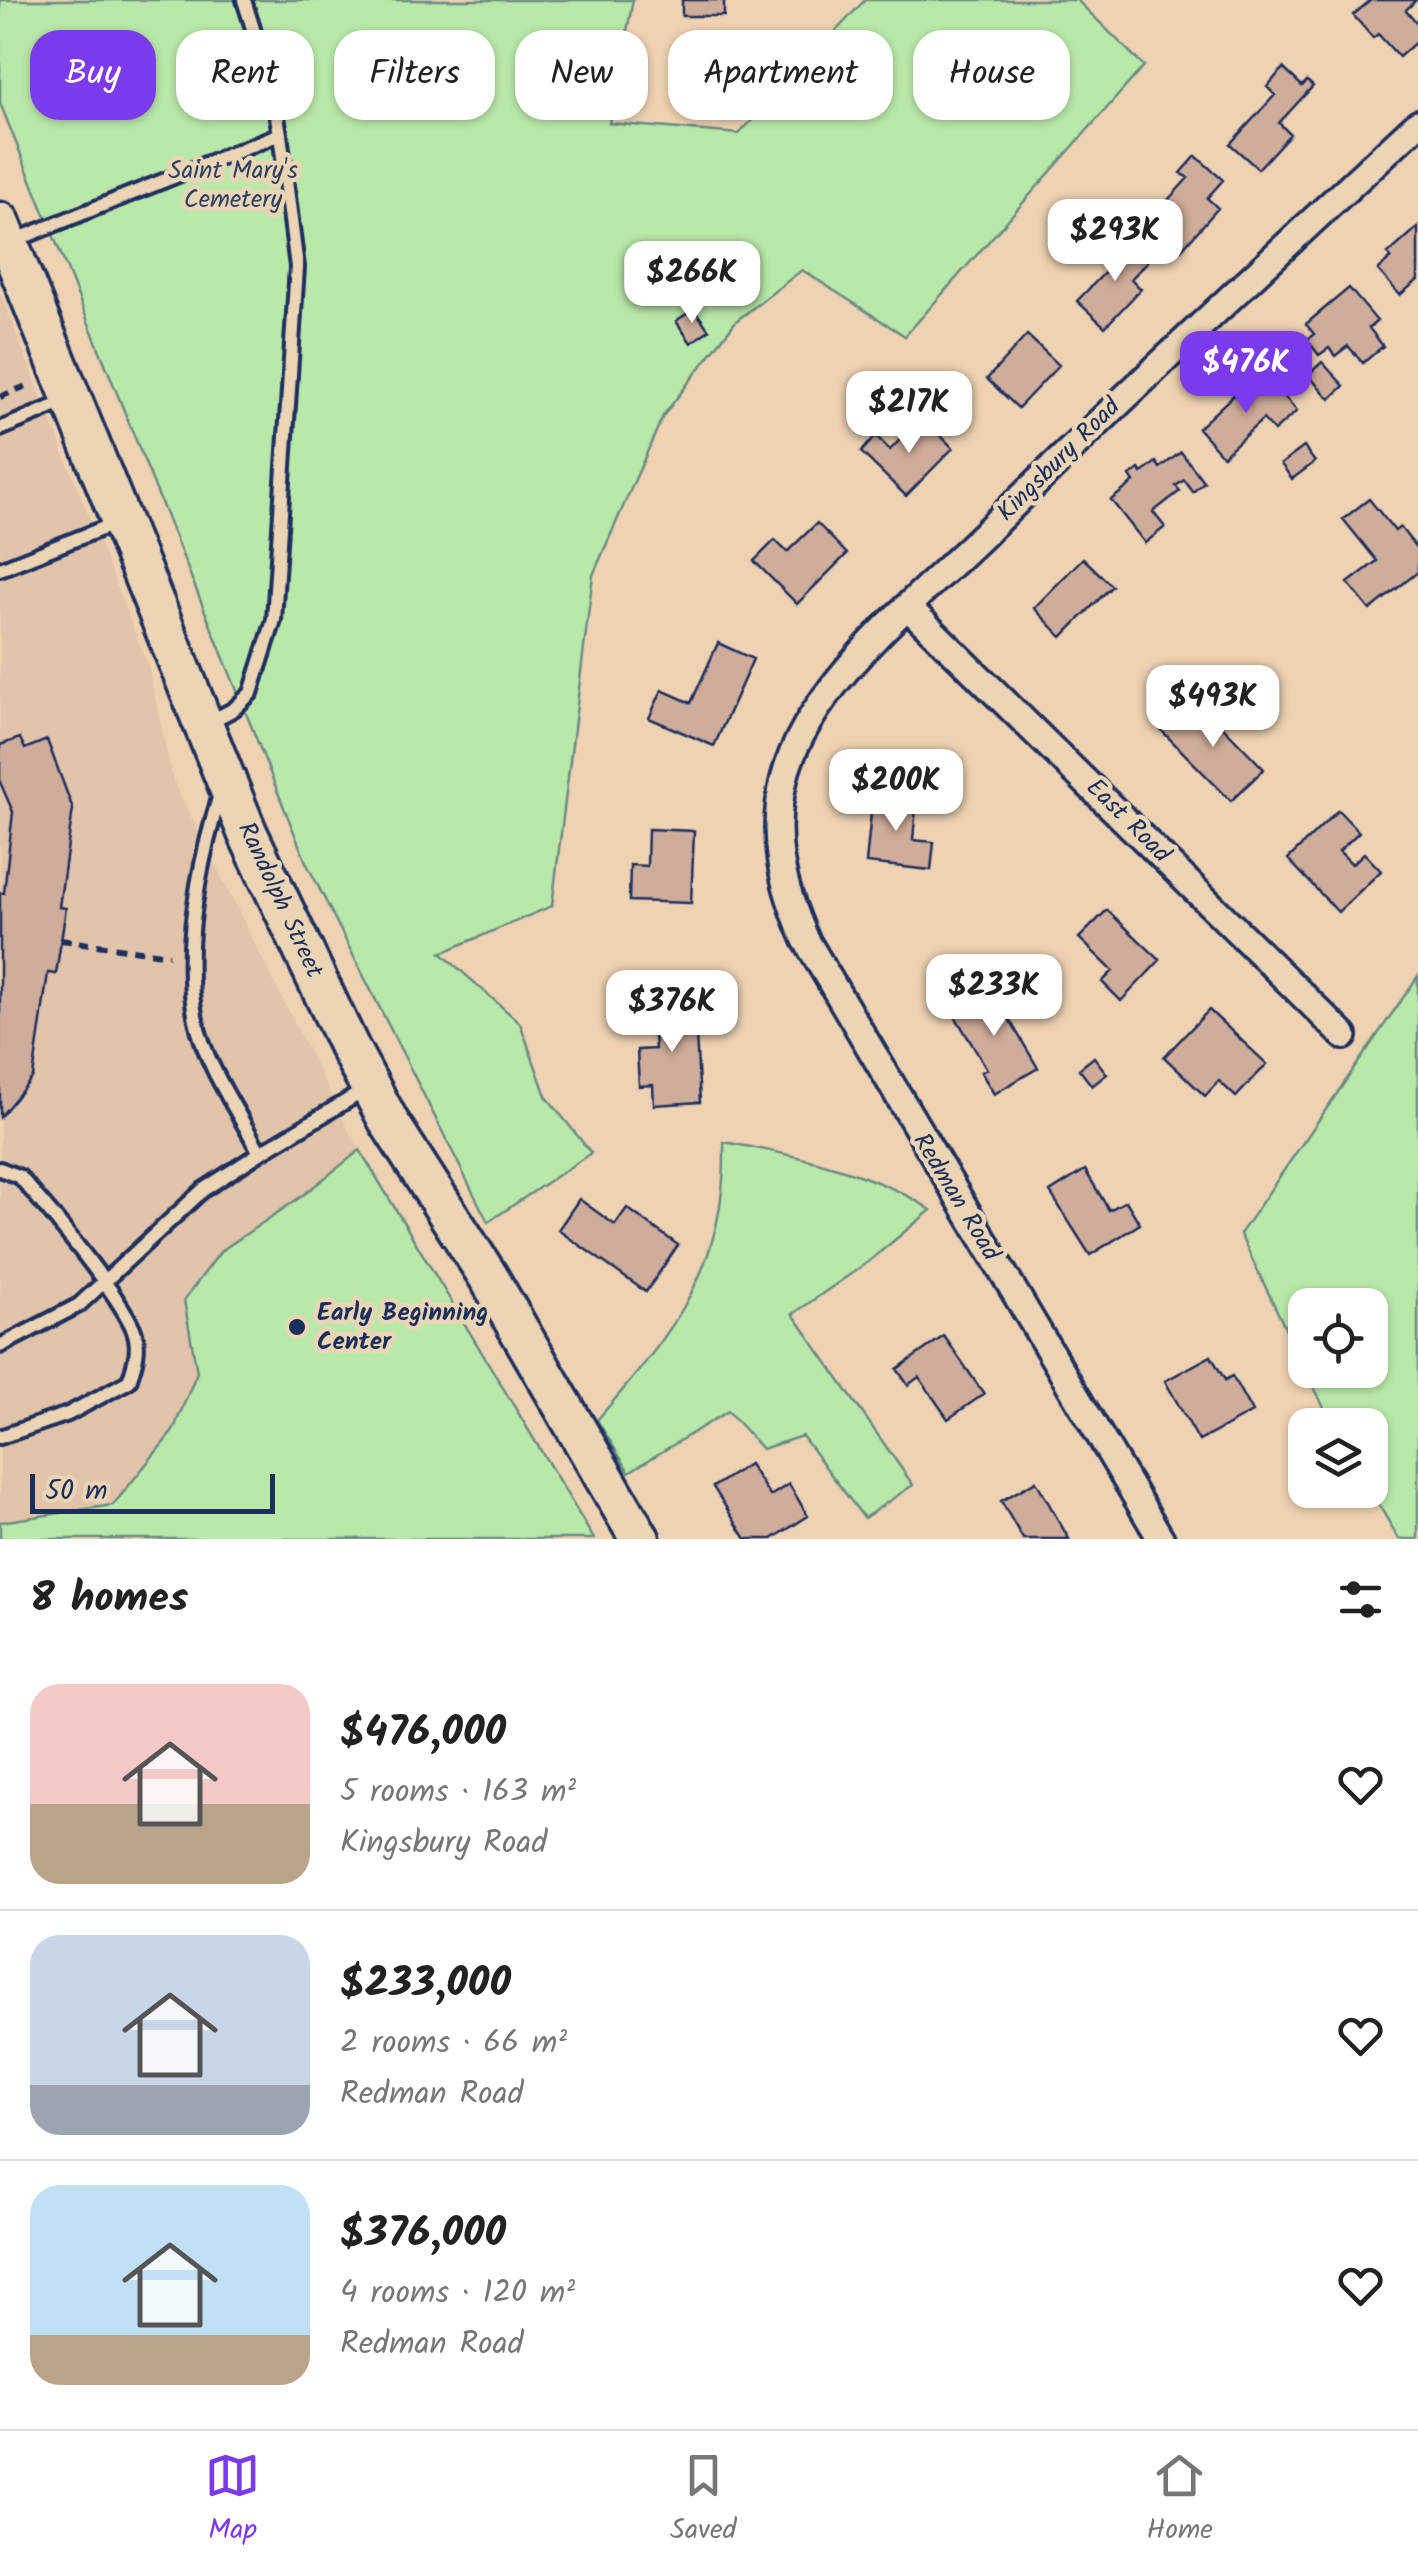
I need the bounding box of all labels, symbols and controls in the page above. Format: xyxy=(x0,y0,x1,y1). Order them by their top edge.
chip: Buy xyxy=(30,30,156,120)
chip: Rent xyxy=(176,30,314,120)
chip: Filters xyxy=(334,30,495,120)
chip: New xyxy=(515,30,648,120)
chip: Apartment xyxy=(668,30,893,120)
chip: House xyxy=(913,30,1070,120)
park label: Saint Mary's Cemetery xyxy=(168,151,298,220)
pin: $293K xyxy=(1045,199,1185,284)
text: $293K xyxy=(1070,206,1160,257)
pin: $266K xyxy=(622,241,762,326)
text: $266K xyxy=(646,248,738,299)
pin: $476K xyxy=(1176,331,1316,416)
text: $476K xyxy=(1202,338,1290,389)
pin: $217K xyxy=(839,371,979,456)
text: $217K xyxy=(868,378,950,429)
street label: Kingsbury Road xyxy=(988,388,1131,531)
pin: $493K xyxy=(1143,665,1283,750)
text: $493K xyxy=(1168,672,1258,723)
pin: $200K xyxy=(826,749,966,834)
text: $200K xyxy=(851,756,941,807)
street label: East Road xyxy=(1076,769,1181,874)
street label: Randolph Street xyxy=(226,815,334,985)
pin: $233K xyxy=(924,954,1064,1039)
text: $233K xyxy=(948,961,1040,1012)
pin: $376K xyxy=(602,970,742,1055)
text: $376K xyxy=(628,977,716,1028)
street label: Redman Road xyxy=(902,1125,1011,1270)
map controls xyxy=(1288,1288,1388,1508)
button: locate xyxy=(1288,1288,1388,1388)
place label: Early Beginning Center xyxy=(317,1293,488,1362)
marker: Early Beginning Center xyxy=(286,1316,308,1338)
button: layers xyxy=(1288,1408,1388,1508)
scale bar xyxy=(30,1469,275,1513)
text: 50 m xyxy=(45,1469,108,1514)
text: 8 homes xyxy=(30,1566,188,1633)
icon: filters xyxy=(1333,1572,1388,1627)
text: $476,000 xyxy=(340,1700,506,1767)
icon: home xyxy=(110,1724,230,1844)
icon: heart xyxy=(1333,1757,1388,1812)
text: 5 rooms · 163 m² xyxy=(340,1767,576,1818)
text: Kingsbury Road xyxy=(340,1818,547,1869)
text: $233,000 xyxy=(340,1951,511,2018)
icon: home xyxy=(110,1975,230,2095)
icon: heart xyxy=(1333,2008,1388,2063)
text: 2 rooms · 66 m² xyxy=(340,2018,567,2069)
text: Redman Road xyxy=(340,2069,524,2120)
text: $376,000 xyxy=(340,2201,506,2268)
icon: home xyxy=(110,2225,230,2345)
icon: heart xyxy=(1333,2258,1388,2313)
text: 4 rooms · 120 m² xyxy=(340,2268,575,2319)
text: Redman Road xyxy=(340,2319,524,2370)
tab: Map xyxy=(205,2448,260,2553)
tab: Saved xyxy=(670,2448,737,2553)
tab: Home xyxy=(1147,2448,1213,2553)

